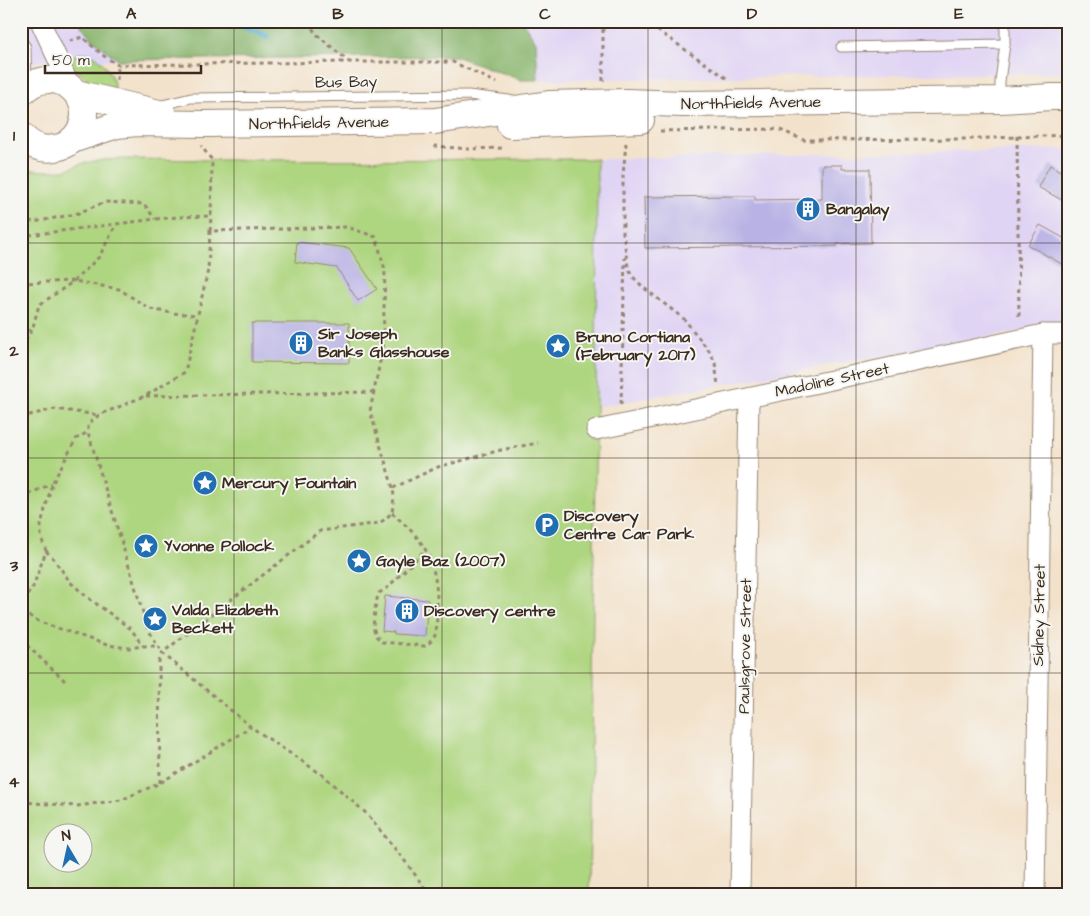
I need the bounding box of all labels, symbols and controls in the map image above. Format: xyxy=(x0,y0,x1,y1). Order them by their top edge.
text: A xyxy=(126,3,137,25)
text: B xyxy=(332,3,344,25)
text: C xyxy=(539,3,551,25)
text: D xyxy=(747,3,758,25)
text: E xyxy=(954,3,964,25)
scale bar xyxy=(45,42,201,74)
text: 50 m xyxy=(52,50,90,71)
street label: Bus Bay xyxy=(315,70,378,95)
street label: Northfields Avenue xyxy=(681,91,822,115)
street label: Northfields Avenue xyxy=(249,111,390,135)
text: 1 xyxy=(13,125,16,147)
building icon: Bangalay xyxy=(795,196,821,222)
place label: Bangalay xyxy=(826,198,890,222)
place label: Sir Joseph Banks Glasshouse xyxy=(317,323,450,363)
place label: Bruno Cortiana (February 2017) xyxy=(575,326,696,367)
building icon: Sir Joseph Banks Glasshouse xyxy=(288,330,314,356)
place icon: Bruno Cortiana (February 2017) xyxy=(545,333,571,359)
text: 2 xyxy=(8,340,19,362)
street label: Madoline Street xyxy=(773,357,892,403)
place icon: Mercury Fountain xyxy=(192,470,218,496)
place label: Mercury Fountain xyxy=(222,472,356,495)
place label: Discovery Centre Car Park xyxy=(564,505,694,545)
parking icon: Discovery Centre Car Park xyxy=(534,512,560,538)
place icon: Yvonne Pollock xyxy=(133,533,159,559)
place label: Yvonne Pollock xyxy=(164,535,274,557)
place icon: Gayle Baz (2007) xyxy=(346,548,372,574)
place label: Gayle Baz (2007) xyxy=(376,550,505,573)
text: 3 xyxy=(9,555,19,577)
street label: Sidney Street xyxy=(1027,563,1052,666)
street label: Paulsgrove Street xyxy=(733,577,758,714)
building icon: Discovery centre xyxy=(394,598,420,624)
place label: Valda Elizabeth Beckett xyxy=(171,599,279,639)
place label: Discovery centre xyxy=(424,600,556,623)
place icon: Valda Elizabeth Beckett xyxy=(142,606,168,632)
text: 4 xyxy=(9,771,20,793)
north arrow xyxy=(42,824,92,874)
text: N xyxy=(60,826,72,847)

